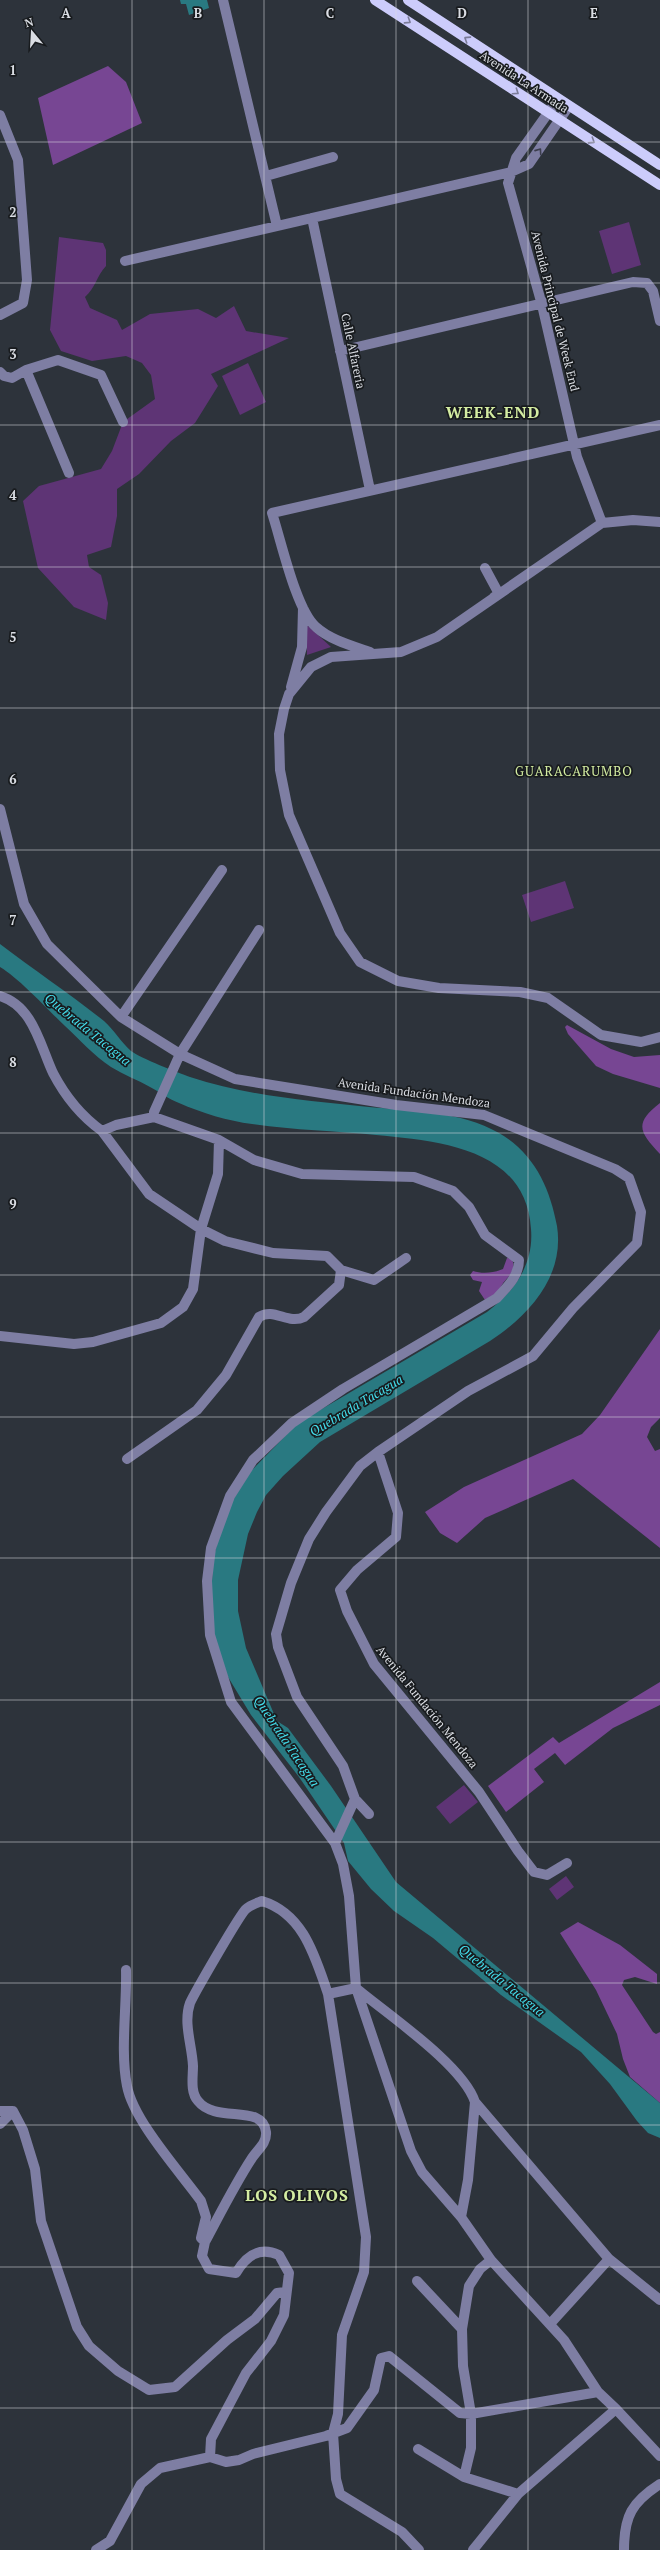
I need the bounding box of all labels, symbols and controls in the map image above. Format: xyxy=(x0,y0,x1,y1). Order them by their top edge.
text: A xyxy=(61,4,71,22)
text: B xyxy=(194,4,202,22)
text: C xyxy=(326,4,334,22)
text: D xyxy=(457,4,467,22)
text: E xyxy=(590,4,598,22)
north arrow xyxy=(12,12,52,52)
text: N xyxy=(23,14,36,30)
one-way arrow xyxy=(404,16,411,24)
one-way arrow xyxy=(464,37,471,44)
street label: Avenida La Armada xyxy=(477,47,572,116)
text: 1 xyxy=(9,61,17,79)
one-way arrow xyxy=(512,87,519,94)
one-way arrow xyxy=(588,137,595,144)
one-way arrow xyxy=(534,148,541,155)
text: 2 xyxy=(9,203,17,221)
street label: Avenida Principal de Week End xyxy=(528,229,583,393)
street label: Calle Alfareria xyxy=(338,312,369,390)
text: 3 xyxy=(9,345,17,363)
district label: WEEK-END xyxy=(446,401,540,423)
text: 4 xyxy=(9,486,17,504)
text: 5 xyxy=(9,628,17,646)
district label: GUARACARUMBO xyxy=(515,762,633,780)
text: 6 xyxy=(9,770,17,788)
text: 7 xyxy=(9,911,17,929)
water label: Quebrada Tacagua xyxy=(41,989,135,1069)
text: 8 xyxy=(9,1053,17,1071)
street label: Avenida Fundación Mendoza xyxy=(337,1074,491,1111)
text: 9 xyxy=(9,1195,17,1213)
water label: Quebrada Tacagua xyxy=(306,1370,406,1440)
street label: Avenida Fundación Mendoza xyxy=(373,1642,481,1771)
water label: Quebrada Tacagua xyxy=(250,1692,324,1790)
water label: Quebrada Tacagua xyxy=(455,1940,549,2020)
district label: LOS OLIVOS xyxy=(245,2184,349,2206)

